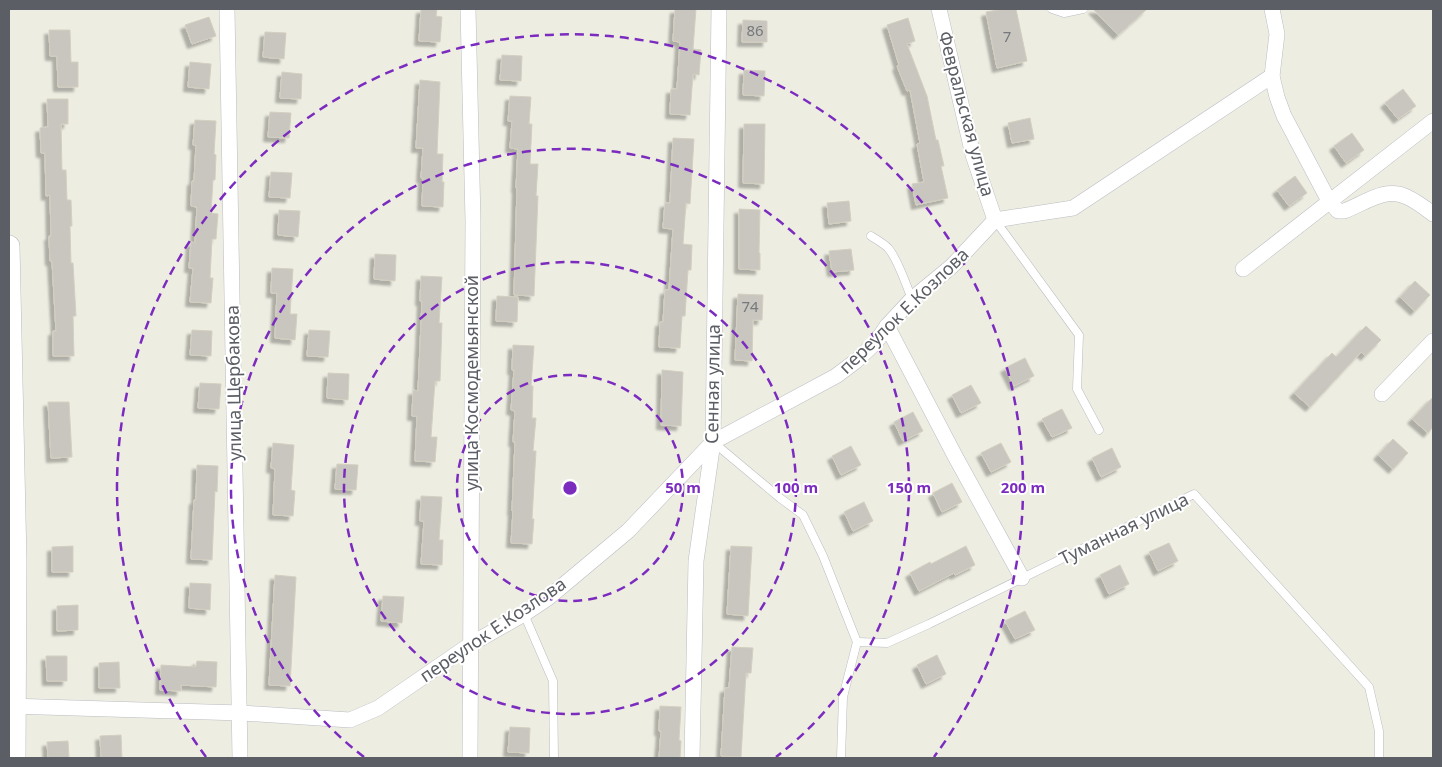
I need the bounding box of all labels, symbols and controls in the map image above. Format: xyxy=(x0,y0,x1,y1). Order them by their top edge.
house number: 86 xyxy=(746,20,764,40)
house number: 7 xyxy=(1003,26,1011,46)
street label: Февральская улица xyxy=(933,28,1001,199)
street label: переулок Е.Козлова xyxy=(833,242,973,378)
street label: улица Космодемьянской xyxy=(459,275,483,491)
house number: 74 xyxy=(741,296,759,316)
street label: улица Щербакова xyxy=(220,305,246,461)
street label: Сенная улица xyxy=(699,324,725,444)
text: 50 m xyxy=(665,477,701,497)
text: 100 m xyxy=(774,477,818,497)
text: 150 m xyxy=(887,477,931,497)
text: 200 m xyxy=(1001,477,1045,497)
centre of rings xyxy=(561,479,579,497)
street label: Туманная улица xyxy=(1055,486,1192,570)
street label: переулок Е.Козлова xyxy=(415,571,570,687)

